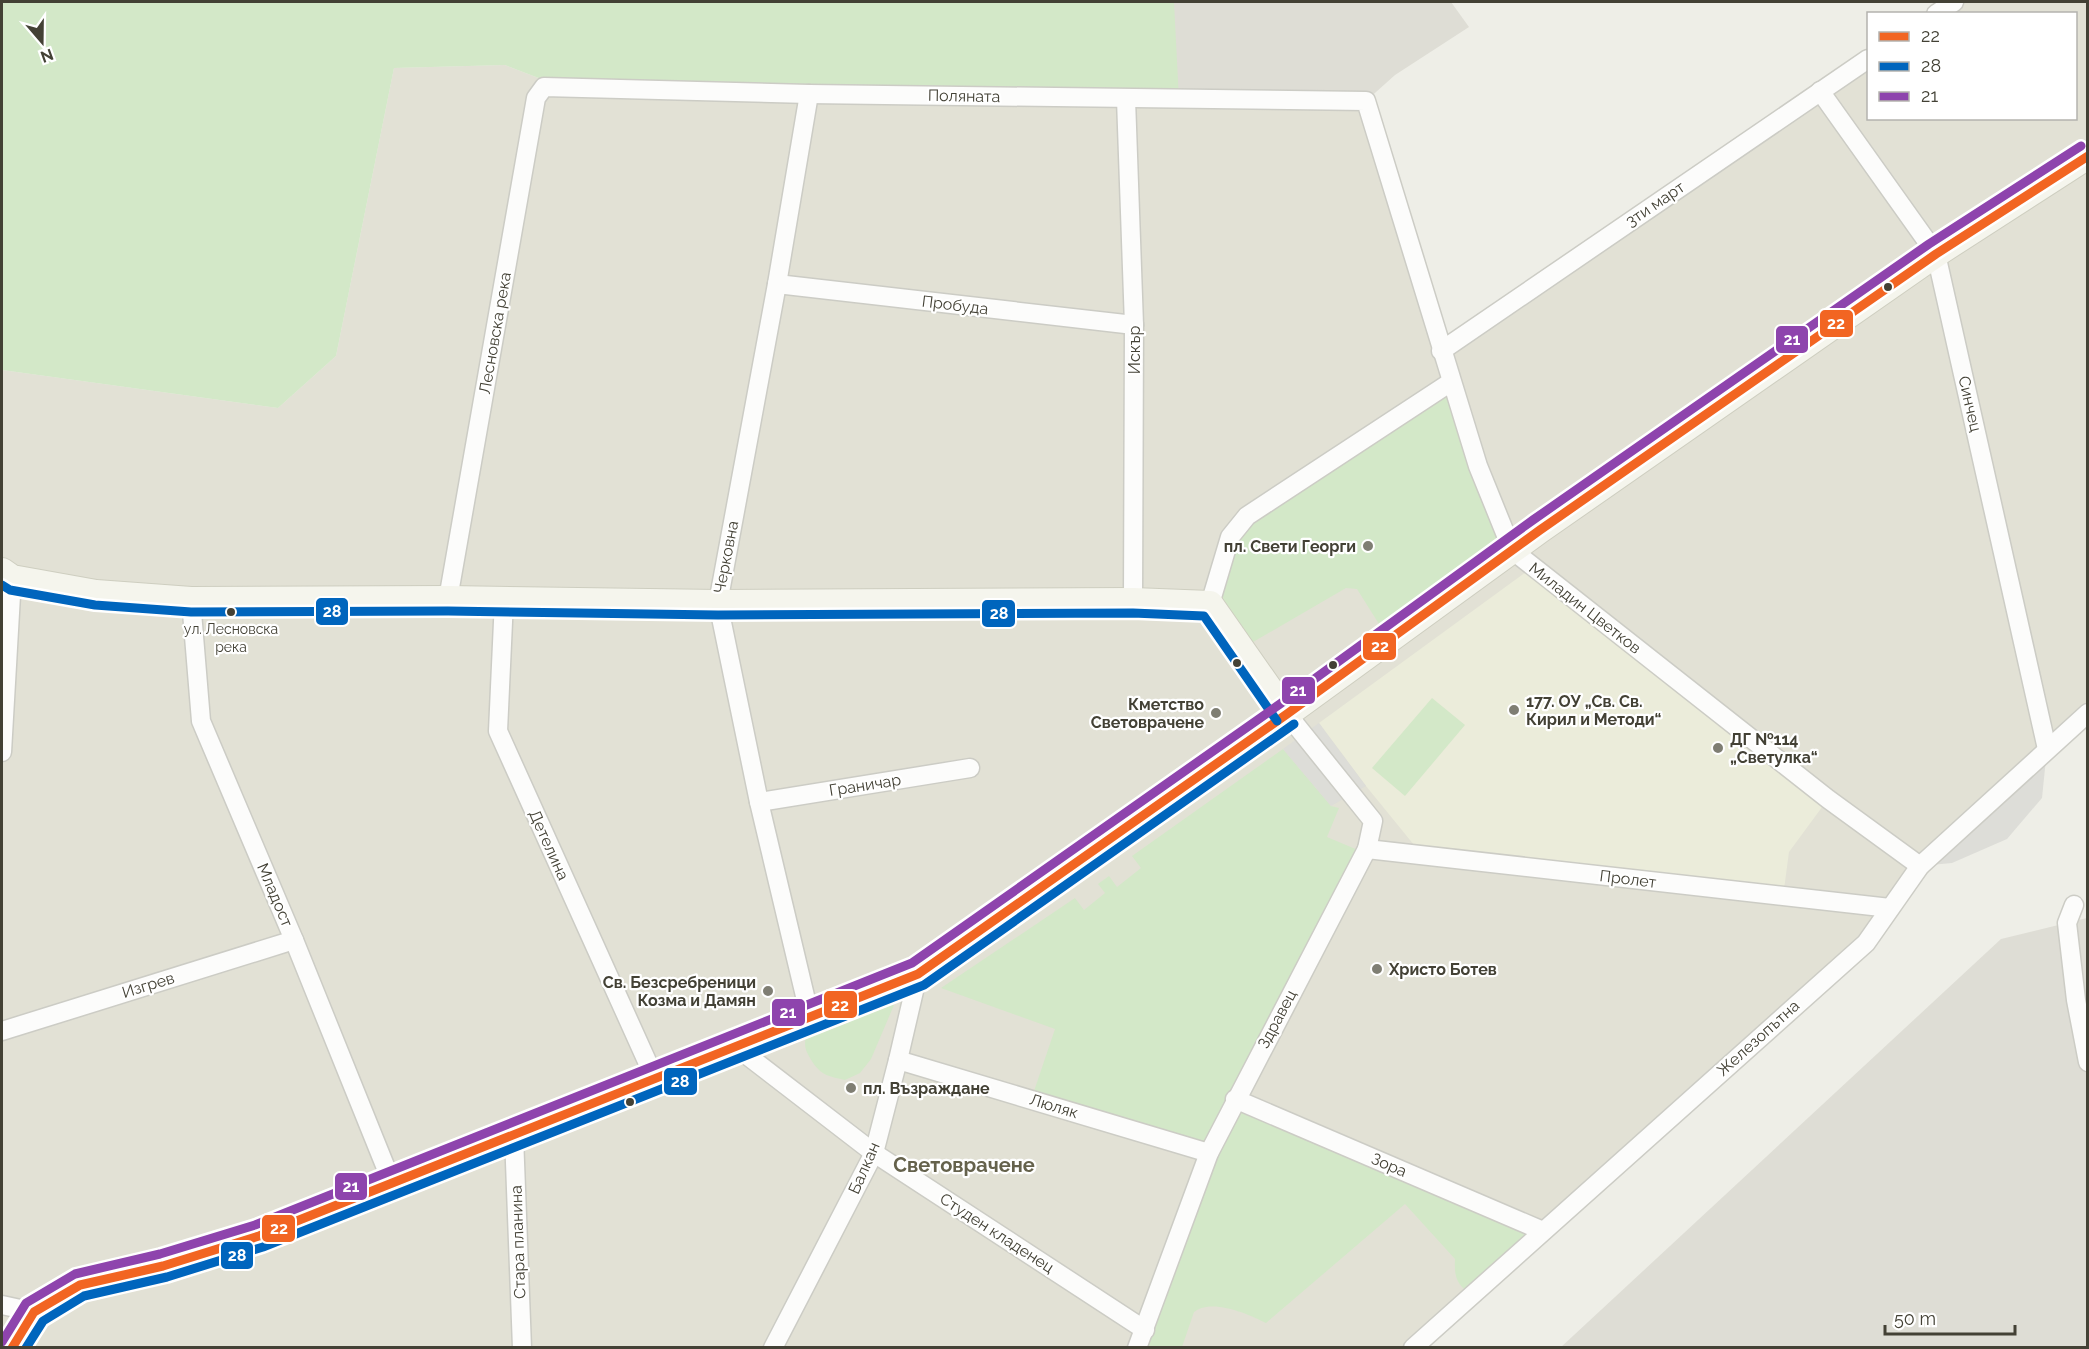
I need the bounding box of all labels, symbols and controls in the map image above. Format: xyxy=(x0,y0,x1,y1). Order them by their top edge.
north arrow xyxy=(12,12,72,72)
legend xyxy=(1867,12,2077,120)
text: 22 xyxy=(1921,25,1940,46)
text: N xyxy=(38,45,56,67)
text: 28 xyxy=(1921,55,1941,76)
text: 21 xyxy=(1921,85,1938,106)
street label: Поляната xyxy=(928,86,1000,106)
street label: 3ти март xyxy=(1622,177,1688,231)
street label: Лесновска река xyxy=(475,271,515,395)
unlabelled marker xyxy=(1882,281,1894,293)
street label: Пробуда xyxy=(921,291,989,319)
line badge: 22 xyxy=(1819,309,1854,338)
text: 22 xyxy=(1827,314,1845,333)
line badge: 21 xyxy=(1775,325,1809,354)
street label: Искър xyxy=(1125,326,1144,374)
text: 21 xyxy=(1784,330,1801,349)
street label: Синчец xyxy=(1954,374,1986,434)
street label: Черковна xyxy=(710,519,742,595)
place label: пл. Свети Георги xyxy=(1224,537,1356,556)
marker: пл. Свети Георги xyxy=(1361,539,1375,553)
street label: Миладин Цветков xyxy=(1525,558,1645,658)
line badge: 28 xyxy=(315,597,349,626)
line badge: 28 xyxy=(981,599,1016,628)
text: 28 xyxy=(323,602,341,621)
text: 28 xyxy=(990,604,1008,623)
marker: ул. Лесновска река xyxy=(225,606,237,618)
place label: ул. Лесновска река xyxy=(184,621,278,655)
line badge: 22 xyxy=(1362,632,1397,661)
text: 22 xyxy=(1371,637,1389,656)
unlabelled marker xyxy=(1231,657,1243,669)
unlabelled marker xyxy=(1327,659,1339,671)
line badge: 21 xyxy=(1281,676,1316,705)
text: 21 xyxy=(1290,681,1307,700)
place label: 177. ОУ „Св. Св. Кирил и Методи“ xyxy=(1526,692,1662,729)
place label: Кметство Световрачене xyxy=(1091,695,1204,732)
marker: 177. ОУ „Св. Св. Кирил и Методи“ xyxy=(1507,703,1521,717)
marker: Кметство Световрачене xyxy=(1209,706,1223,720)
place label: ДГ №114 „Светулка“ xyxy=(1730,730,1818,767)
marker: ДГ №114 „Светулка“ xyxy=(1711,741,1725,755)
street label: Граничар xyxy=(828,770,902,800)
street label: Детелина xyxy=(525,807,573,883)
street label: Младост xyxy=(253,860,297,930)
street label: Пролет xyxy=(1599,866,1658,892)
place label: Христо Ботев xyxy=(1388,960,1497,979)
marker: Христо Ботев xyxy=(1370,962,1384,976)
street label: Изгрев xyxy=(119,968,177,1002)
place label: Св. Безсребреници Козма и Дамян xyxy=(603,973,756,1010)
marker: Св. Безсребреници Козма и Дамян xyxy=(761,984,775,998)
street label: Здравец xyxy=(1254,986,1300,1052)
line badge: 22 xyxy=(823,990,858,1019)
text: 22 xyxy=(831,996,849,1015)
street label: Железопътна xyxy=(1713,996,1803,1080)
line badge: 21 xyxy=(771,998,806,1027)
text: 21 xyxy=(780,1003,797,1022)
line badge: 28 xyxy=(663,1067,698,1096)
text: 28 xyxy=(671,1072,689,1091)
place label: пл. Възраждане xyxy=(863,1079,990,1098)
marker: пл. Възраждане xyxy=(844,1081,858,1095)
street label: Люляк xyxy=(1027,1090,1081,1122)
unlabelled marker xyxy=(624,1096,636,1108)
street label: Балкан xyxy=(844,1139,884,1197)
street label: Зора xyxy=(1368,1149,1410,1181)
district label: Световрачене xyxy=(893,1153,1035,1177)
line badge: 21 xyxy=(334,1172,368,1201)
text: 21 xyxy=(343,1177,360,1196)
street label: Стара планина xyxy=(507,1185,529,1299)
street label: Студен кладенец xyxy=(936,1189,1058,1277)
line badge: 22 xyxy=(261,1214,296,1243)
text: 22 xyxy=(270,1219,288,1238)
line badge: 28 xyxy=(220,1241,254,1270)
text: 28 xyxy=(228,1246,246,1265)
scale bar xyxy=(1885,1298,2016,1336)
text: 50 m xyxy=(1894,1308,1936,1329)

